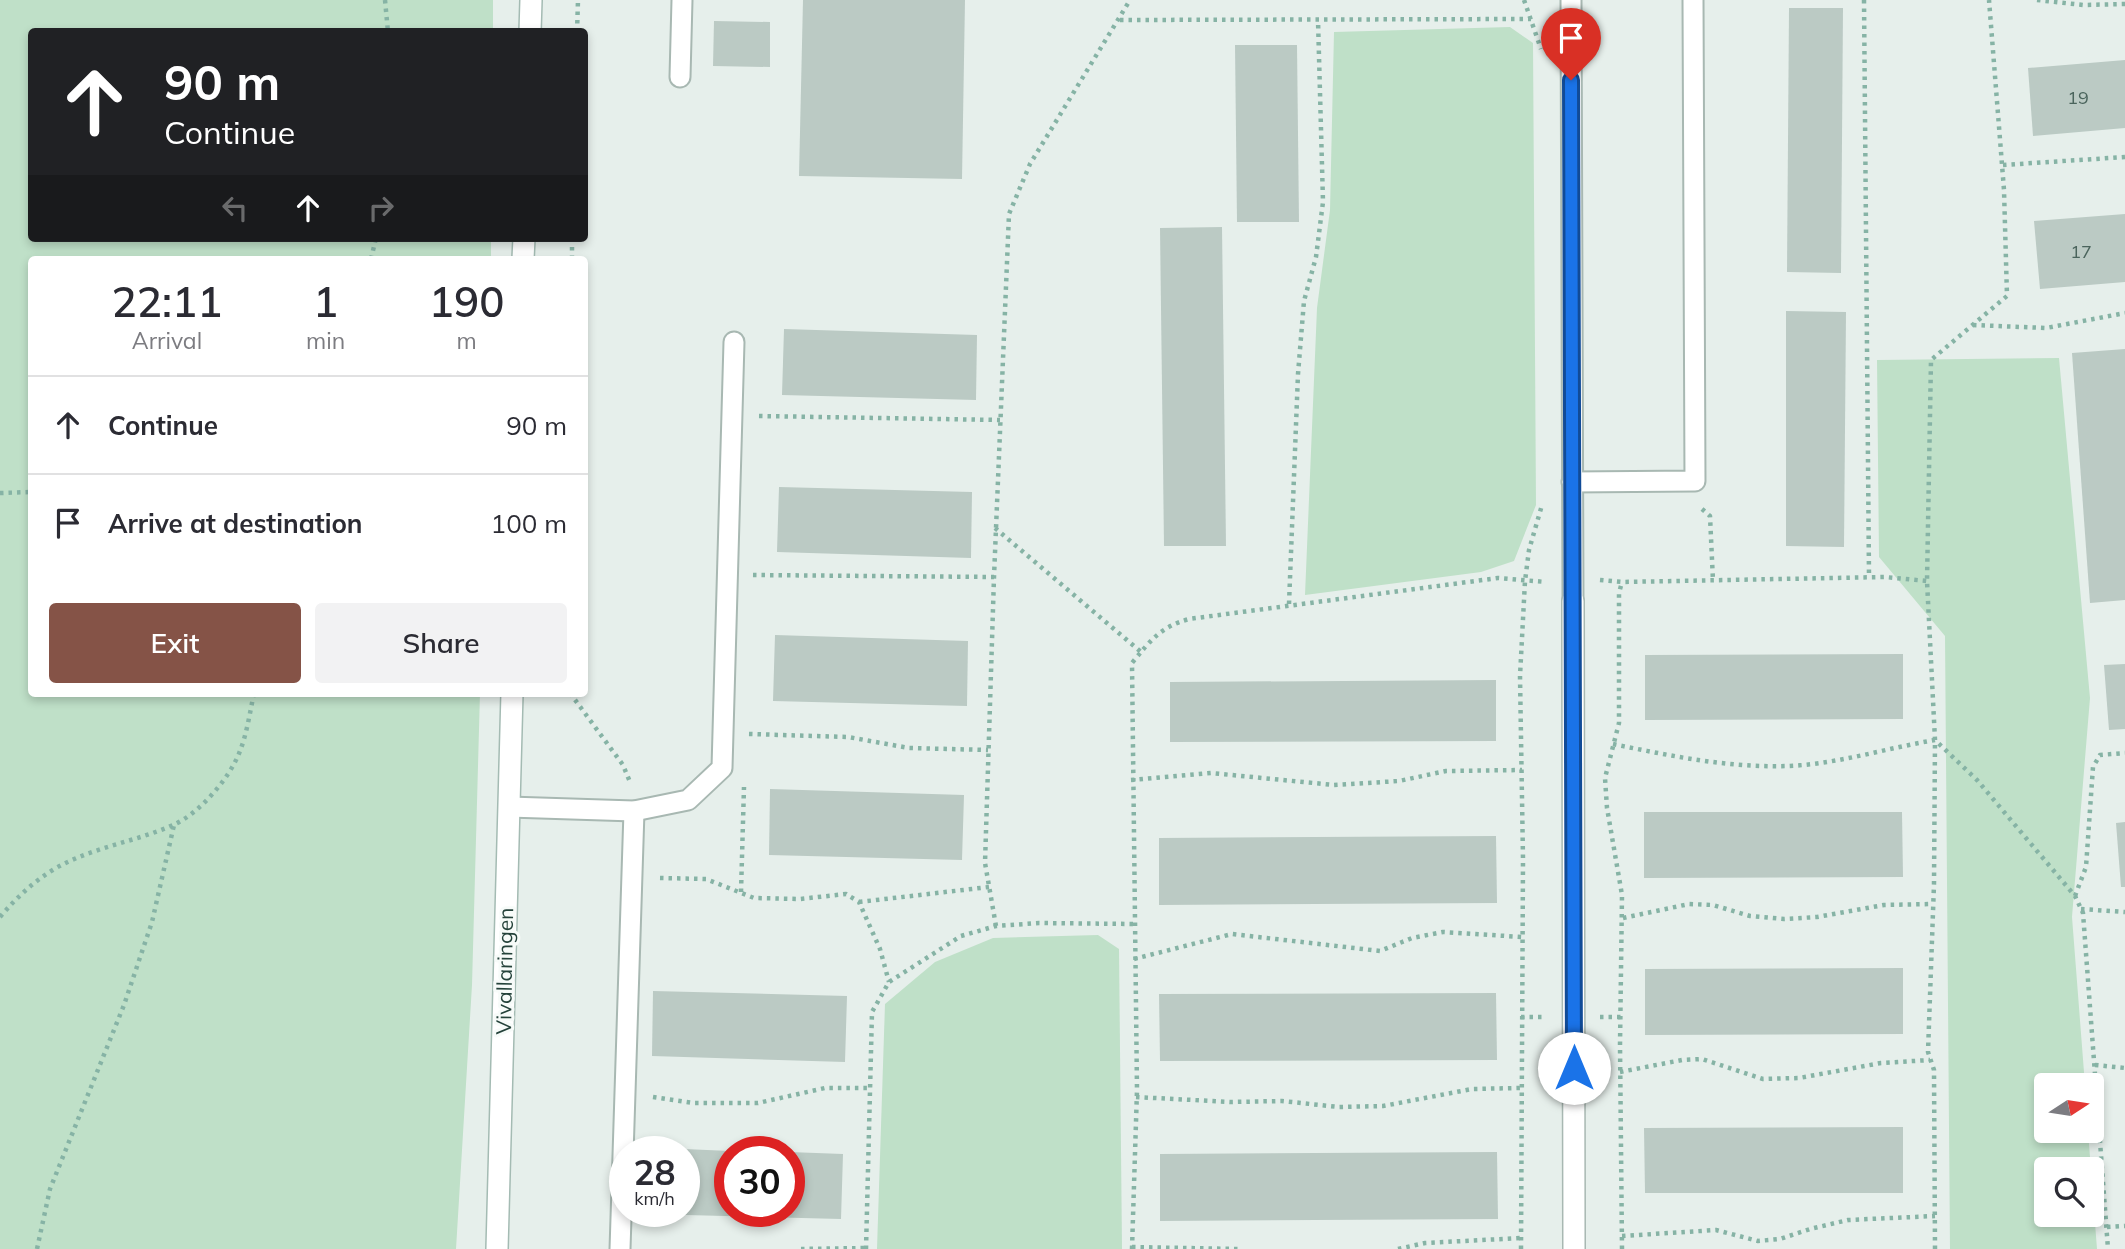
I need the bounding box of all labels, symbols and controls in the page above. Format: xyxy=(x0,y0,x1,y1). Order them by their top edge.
pin xyxy=(1541,8,1601,80)
icon: arrive xyxy=(1552,19,1590,57)
text: 90 m xyxy=(164,51,280,112)
icon: ahead xyxy=(49,56,140,147)
house number: 19 xyxy=(2067,86,2089,109)
text: Continue xyxy=(164,112,295,152)
icon: left xyxy=(216,189,254,227)
icon: ahead xyxy=(289,189,327,227)
icon: right xyxy=(362,189,400,227)
house number: 17 xyxy=(2070,240,2092,263)
text: 22:11 xyxy=(112,275,222,328)
text: 1 xyxy=(313,275,338,328)
text: 190 xyxy=(429,275,504,328)
text: Arrival xyxy=(132,326,202,355)
text: min xyxy=(306,326,345,355)
text: m xyxy=(456,326,477,355)
icon: ahead xyxy=(49,406,87,444)
text: Continue xyxy=(108,409,218,442)
text: 90 m xyxy=(506,409,567,442)
icon: arrive xyxy=(49,504,87,542)
text: Arrive at destination xyxy=(108,507,363,540)
text: 100 m xyxy=(491,507,567,540)
button: Exit xyxy=(49,603,301,683)
button: Share xyxy=(315,603,567,683)
street label: Vivallaringen xyxy=(490,907,518,1035)
position arrow xyxy=(1537,1031,1611,1105)
north arrow xyxy=(2034,1073,2104,1143)
map controls xyxy=(2034,1073,2104,1227)
speed limit sign: 30 xyxy=(714,1136,805,1227)
text: 28 xyxy=(633,1150,676,1194)
button: search xyxy=(2034,1157,2104,1227)
text: km/h xyxy=(634,1187,675,1210)

